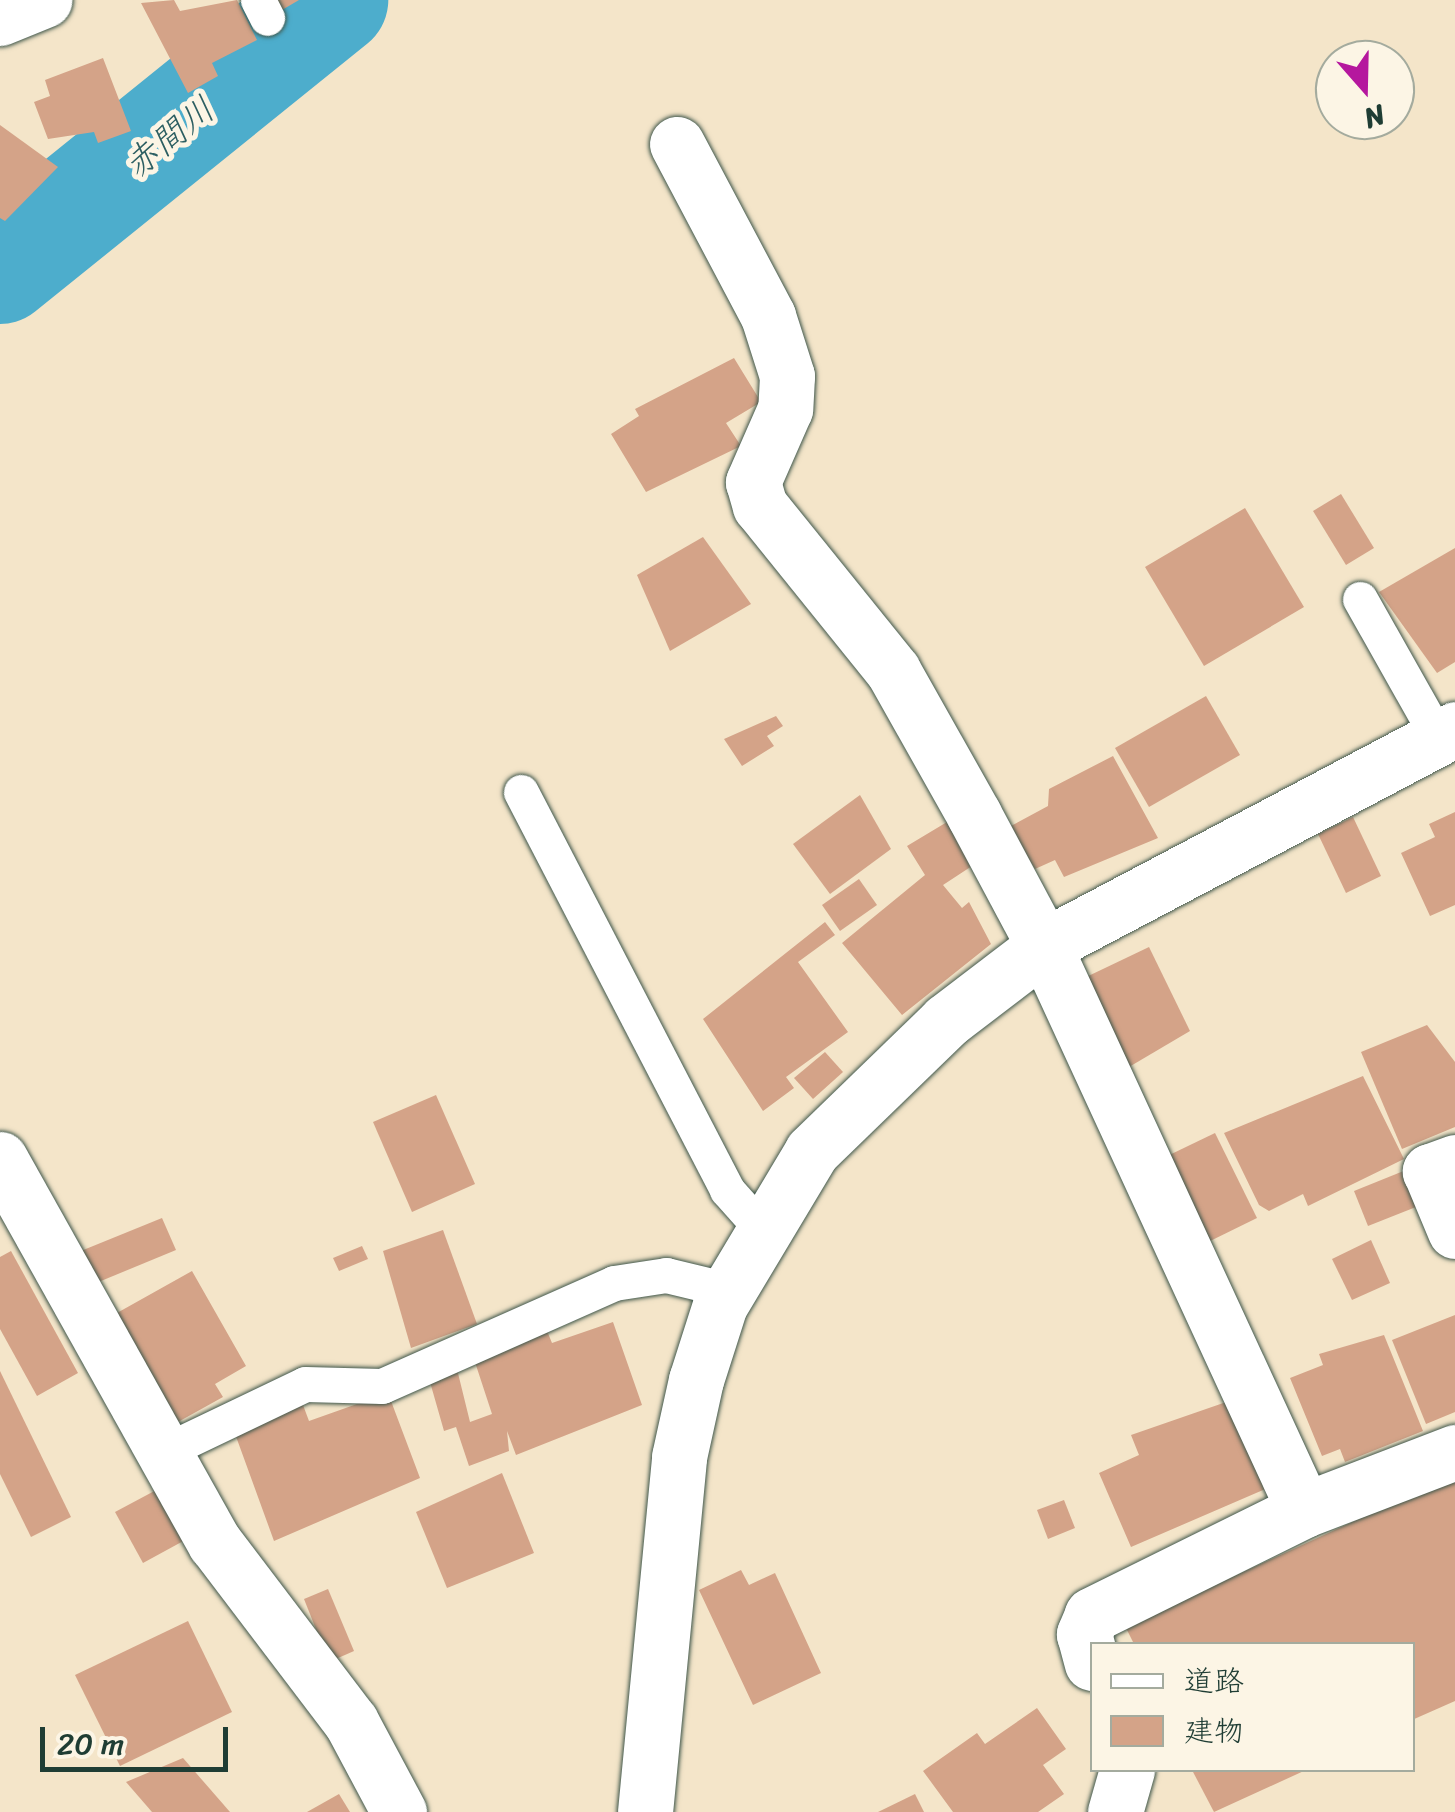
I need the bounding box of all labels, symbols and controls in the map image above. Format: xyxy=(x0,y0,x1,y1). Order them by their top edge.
north arrow xyxy=(1315,40,1415,140)
water label: 赤間川 xyxy=(115,88,223,186)
text: N xyxy=(1357,90,1392,143)
legend xyxy=(1090,1642,1415,1772)
text: 道路 xyxy=(1184,1654,1244,1708)
text: 建物 xyxy=(1184,1704,1244,1758)
scale bar xyxy=(45,1707,232,1769)
text: 20 m xyxy=(57,1717,124,1771)

